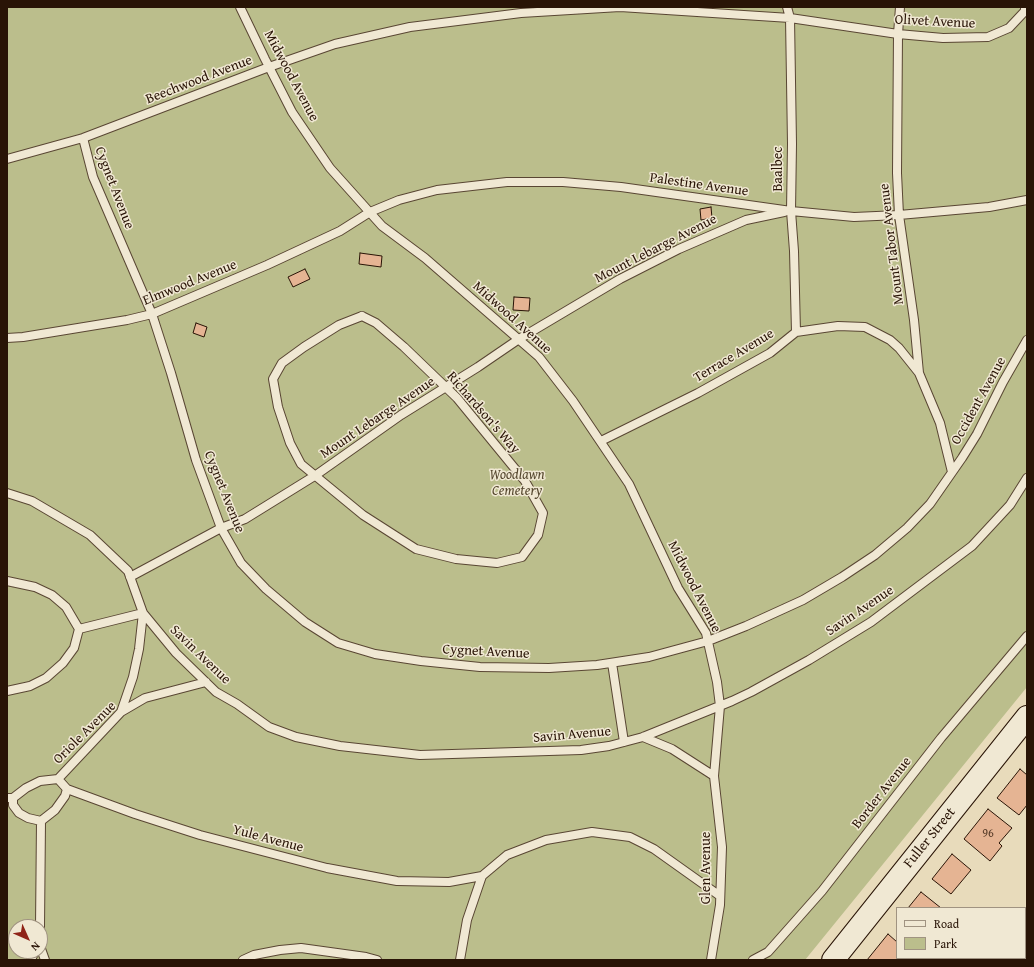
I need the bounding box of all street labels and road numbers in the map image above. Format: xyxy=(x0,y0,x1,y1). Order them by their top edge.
street label: Olivet Avenue xyxy=(894,12,976,32)
street label: Midwood Avenue xyxy=(260,28,322,124)
street label: Beechwood Avenue xyxy=(143,52,255,108)
street label: Cygnet Avenue xyxy=(91,144,137,232)
street label: Baalbec xyxy=(770,146,786,192)
street label: Palestine Avenue xyxy=(649,170,749,200)
street label: Mount Tabor Avenue xyxy=(876,182,908,306)
street label: Mount Lebarge Avenue xyxy=(592,211,720,287)
street label: Elmwood Avenue xyxy=(140,256,240,310)
street label: Midwood Avenue xyxy=(469,278,555,358)
street label: Terrace Avenue xyxy=(691,325,777,387)
street label: Occident Avenue xyxy=(948,354,1010,448)
street label: Richardson's Way xyxy=(443,369,523,457)
street label: Mount Lebarge Avenue xyxy=(317,373,439,463)
street label: Cygnet Avenue xyxy=(200,449,248,535)
street label: Midwood Avenue xyxy=(664,538,724,636)
street label: Savin Avenue xyxy=(823,582,897,640)
street label: Savin Avenue xyxy=(166,622,234,688)
street label: Cygnet Avenue xyxy=(442,641,530,663)
street label: Oriole Avenue xyxy=(50,698,120,768)
street label: Savin Avenue xyxy=(532,723,612,747)
street label: Border Avenue xyxy=(849,754,915,832)
street label: Fuller Street xyxy=(900,804,960,872)
street label: Yule Avenue xyxy=(231,821,305,857)
street label: Glen Avenue xyxy=(698,832,714,904)

